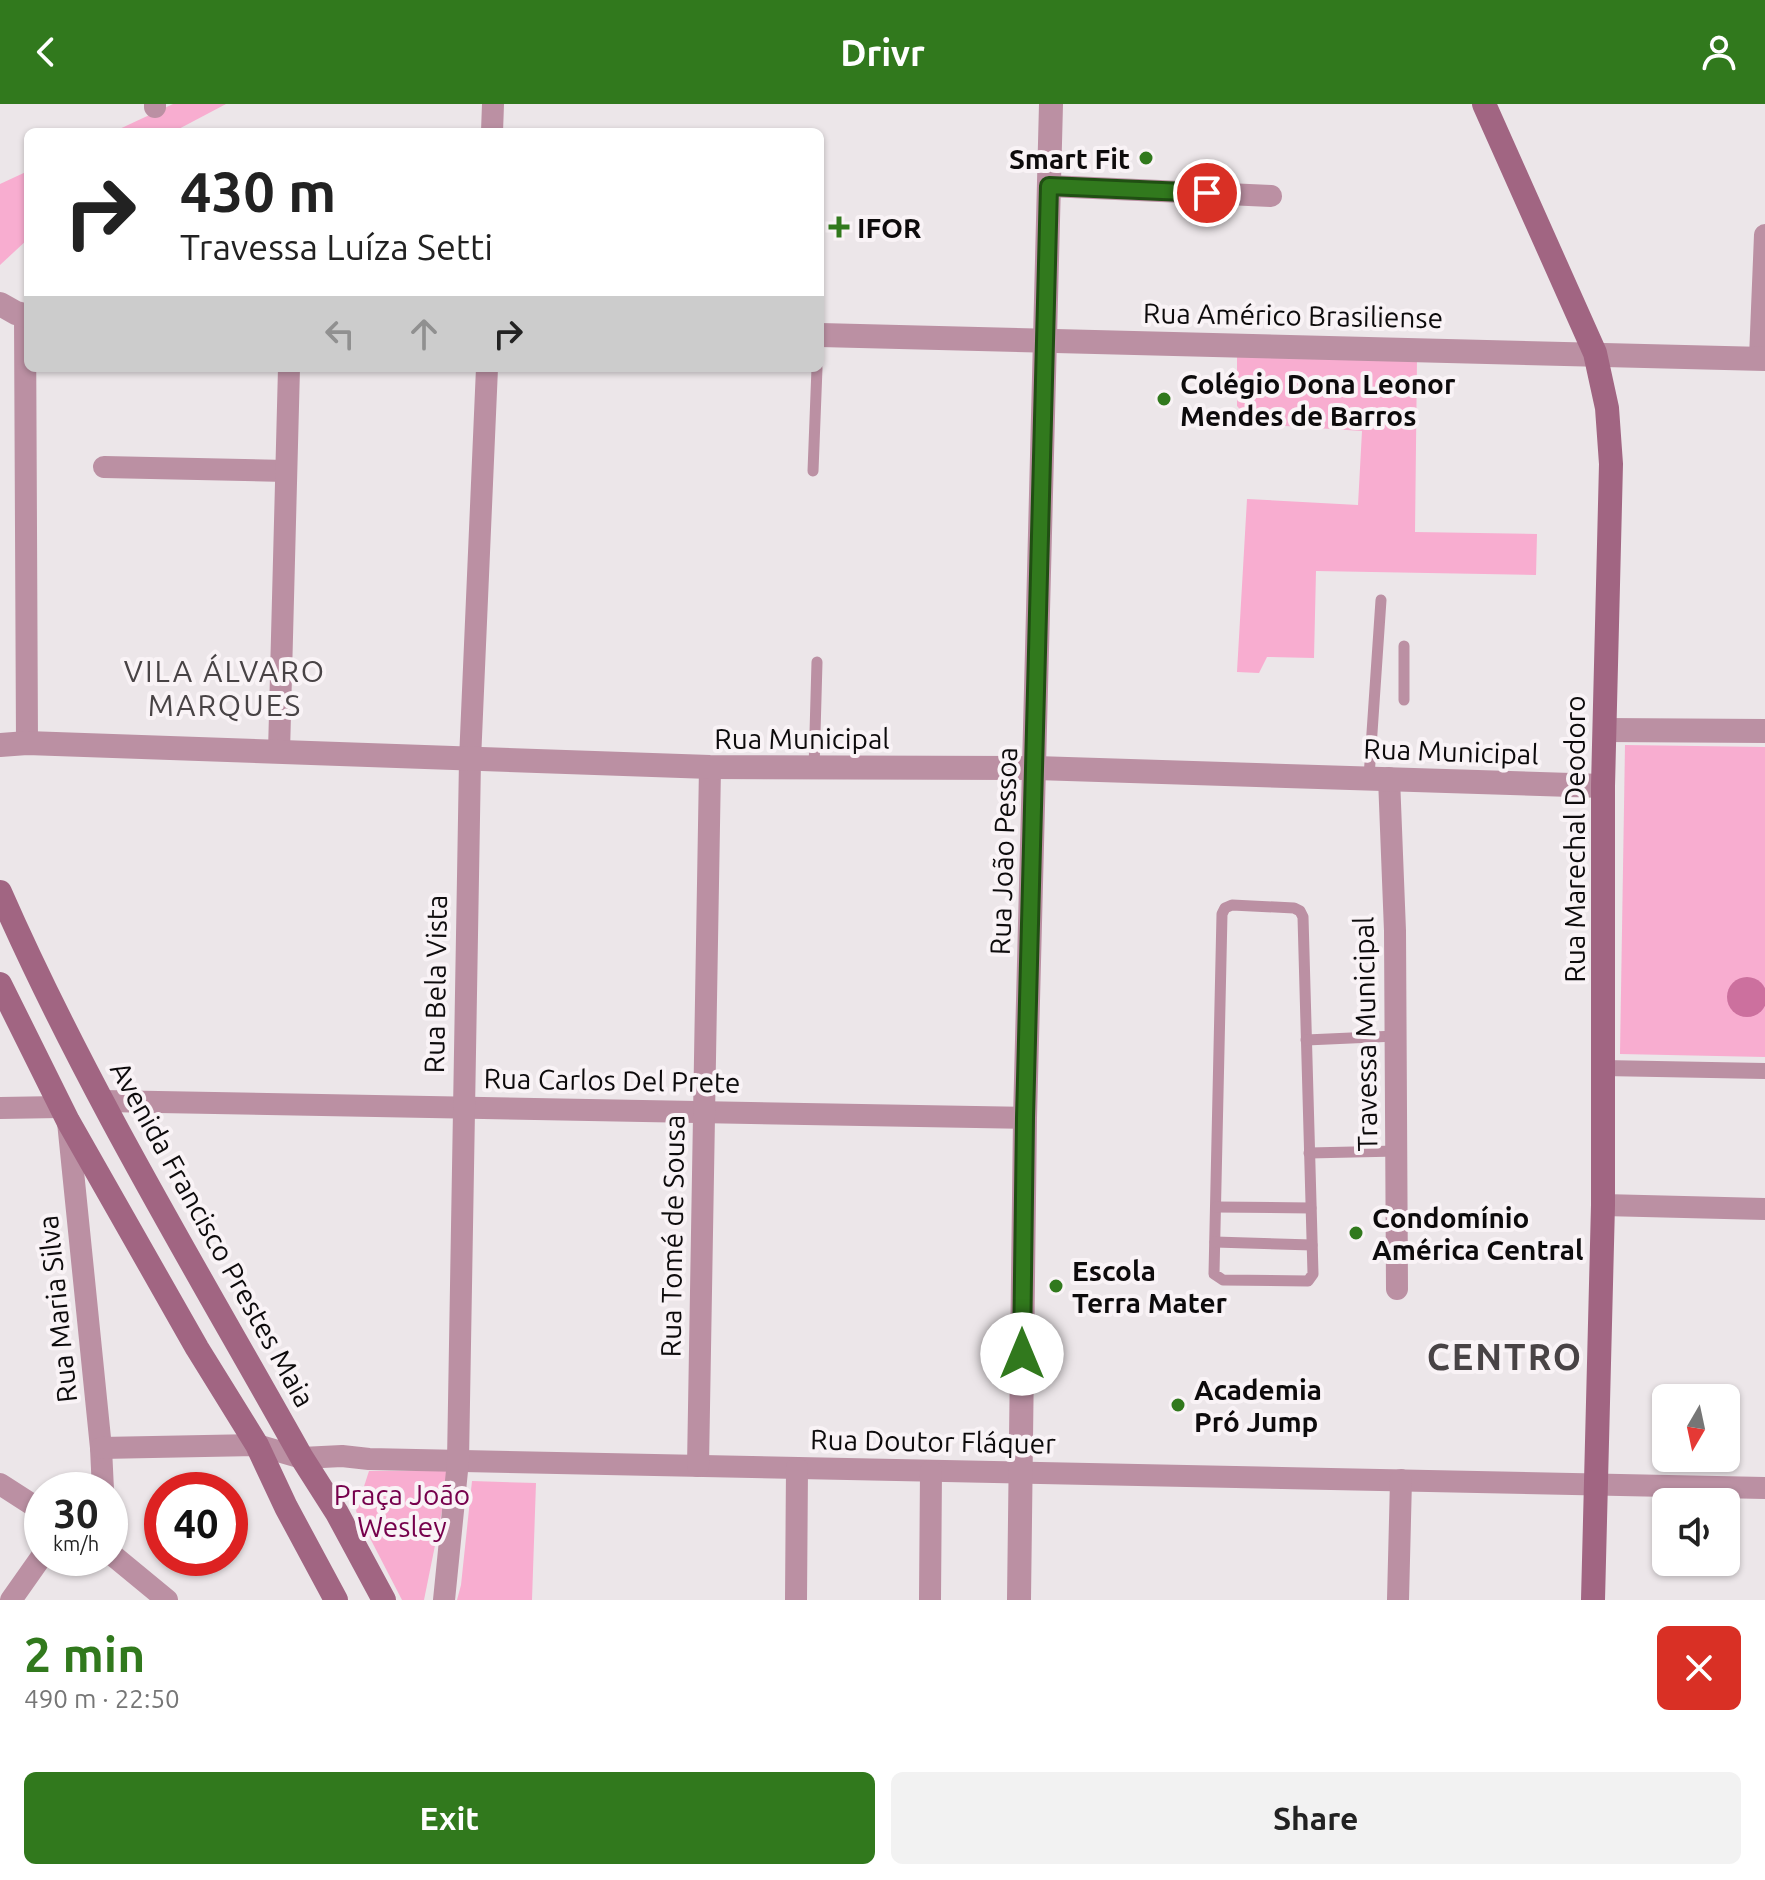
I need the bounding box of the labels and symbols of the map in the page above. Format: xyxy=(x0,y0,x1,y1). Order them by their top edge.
place label: Smart Fit xyxy=(1009,143,1130,174)
marker: Smart Fit xyxy=(1137,149,1155,167)
pin xyxy=(1173,159,1241,227)
place label: IFOR xyxy=(857,212,921,243)
marker: IFOR xyxy=(828,216,850,238)
street label: Rua Américo Brasiliense xyxy=(1143,297,1443,333)
place label: Colégio Dona Leonor Mendes de Barros xyxy=(1180,368,1456,431)
marker: Colégio Dona Leonor Mendes de Barros xyxy=(1155,390,1173,408)
district label: VILA ÁLVARO MARQUES xyxy=(124,653,326,722)
street label: Rua Marechal Deodoro xyxy=(1559,695,1590,983)
street label: Rua Municipal xyxy=(714,723,890,754)
street label: Rua Municipal xyxy=(1363,732,1539,770)
street label: Rua João Pessoa xyxy=(984,746,1022,956)
street label: Rua Bela Vista xyxy=(418,894,452,1074)
street label: Travessa Municipal xyxy=(1347,916,1383,1152)
street label: Avenida Francisco Prestes Maia xyxy=(105,1056,321,1412)
street label: Rua Carlos Del Prete xyxy=(483,1062,741,1098)
street label: Rua Tomé de Sousa xyxy=(654,1114,690,1358)
place label: Condomínio América Central xyxy=(1372,1202,1583,1265)
street label: Rua Maria Silva xyxy=(32,1214,82,1404)
marker: Condomínio América Central xyxy=(1347,1224,1365,1242)
place label: Escola Terra Mater xyxy=(1072,1255,1228,1318)
marker: Escola Terra Mater xyxy=(1047,1277,1065,1295)
position arrow xyxy=(980,1312,1064,1396)
district label: CENTRO xyxy=(1427,1336,1583,1377)
place label: Academia Pró Jump xyxy=(1194,1374,1322,1437)
north arrow xyxy=(1652,1384,1740,1472)
marker: Academia Pró Jump xyxy=(1169,1396,1187,1414)
street label: Rua Doutor Fláquer xyxy=(810,1423,1056,1459)
speed limit sign: 40 xyxy=(144,1472,248,1576)
park label: Praça João Wesley xyxy=(334,1479,470,1542)

